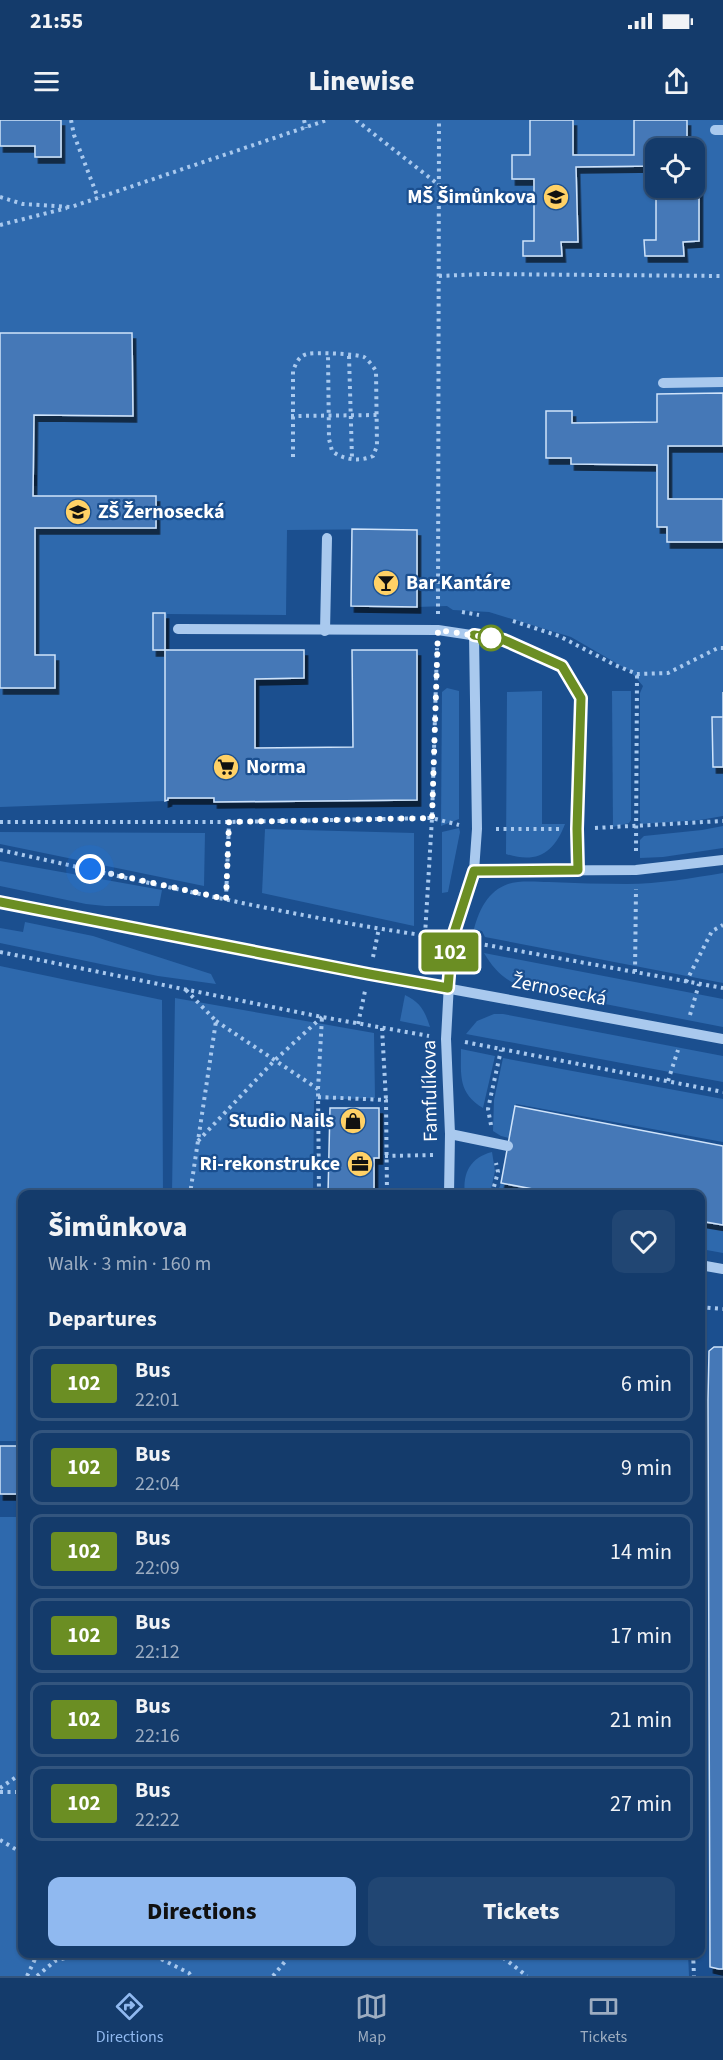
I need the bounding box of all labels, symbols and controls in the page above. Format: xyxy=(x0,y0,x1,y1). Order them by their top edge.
text: 21:55 xyxy=(30,5,83,37)
text: Linewise xyxy=(308,62,415,101)
icon: menu xyxy=(30,65,63,98)
icon: share xyxy=(660,65,693,98)
map controls xyxy=(645,138,705,198)
button: locate xyxy=(645,138,705,198)
school or university icon: MŠ Šimůnkova xyxy=(541,182,571,212)
place label: MŠ Šimůnkova xyxy=(407,183,536,211)
school or university icon: ZŠ Žernosecká xyxy=(63,497,93,527)
place label: ZŠ Žernosecká xyxy=(98,498,225,526)
bar icon: Bar Kantáre xyxy=(371,568,401,598)
place label: Bar Kantáre xyxy=(406,569,511,597)
unlabelled marker xyxy=(478,625,504,651)
supermarket icon: Norma xyxy=(211,752,241,782)
place label: Norma xyxy=(246,753,306,781)
your location xyxy=(75,854,105,884)
line badge: 102 xyxy=(416,932,484,972)
text: 102 xyxy=(433,937,467,967)
street label: Žernosecká xyxy=(509,967,609,1013)
street label: Famfulíkova xyxy=(415,1040,445,1142)
shop icon: Studio Nails xyxy=(338,1106,368,1136)
place label: Studio Nails xyxy=(228,1107,334,1135)
office icon: Ri-rekonstrukce xyxy=(345,1149,375,1179)
place label: Ri-rekonstrukce xyxy=(200,1150,340,1178)
text: Šimůnkova xyxy=(48,1207,187,1247)
button: heart xyxy=(612,1210,675,1273)
text: Walk · 3 min · 160 m xyxy=(48,1250,211,1278)
text: Departures xyxy=(48,1303,157,1335)
text: Bus xyxy=(135,1354,171,1386)
text: 102 xyxy=(67,1368,101,1398)
text: 6 min xyxy=(621,1368,672,1400)
text: 22:01 xyxy=(135,1386,180,1414)
text: Bus xyxy=(135,1438,171,1470)
text: 102 xyxy=(67,1452,101,1482)
text: 9 min xyxy=(621,1452,672,1484)
text: 22:04 xyxy=(135,1470,180,1498)
text: Bus xyxy=(135,1522,171,1554)
text: 102 xyxy=(67,1536,101,1566)
text: 14 min xyxy=(610,1536,672,1568)
text: 22:09 xyxy=(135,1554,180,1582)
text: Bus xyxy=(135,1606,171,1638)
text: 102 xyxy=(67,1620,101,1650)
text: 17 min xyxy=(610,1620,672,1652)
text: 22:12 xyxy=(135,1638,180,1666)
text: Bus xyxy=(135,1690,171,1722)
text: 102 xyxy=(67,1704,101,1734)
text: 21 min xyxy=(610,1704,672,1736)
text: 22:16 xyxy=(135,1722,180,1750)
text: Bus xyxy=(135,1774,171,1806)
text: 102 xyxy=(67,1788,101,1818)
text: 27 min xyxy=(610,1788,672,1820)
text: 22:22 xyxy=(135,1806,180,1834)
button: Directions xyxy=(48,1877,356,1946)
button: Tickets xyxy=(368,1877,675,1946)
tab: Directions xyxy=(96,1990,164,2048)
tab: Map xyxy=(355,1990,388,2048)
tab: Tickets xyxy=(580,1990,627,2048)

